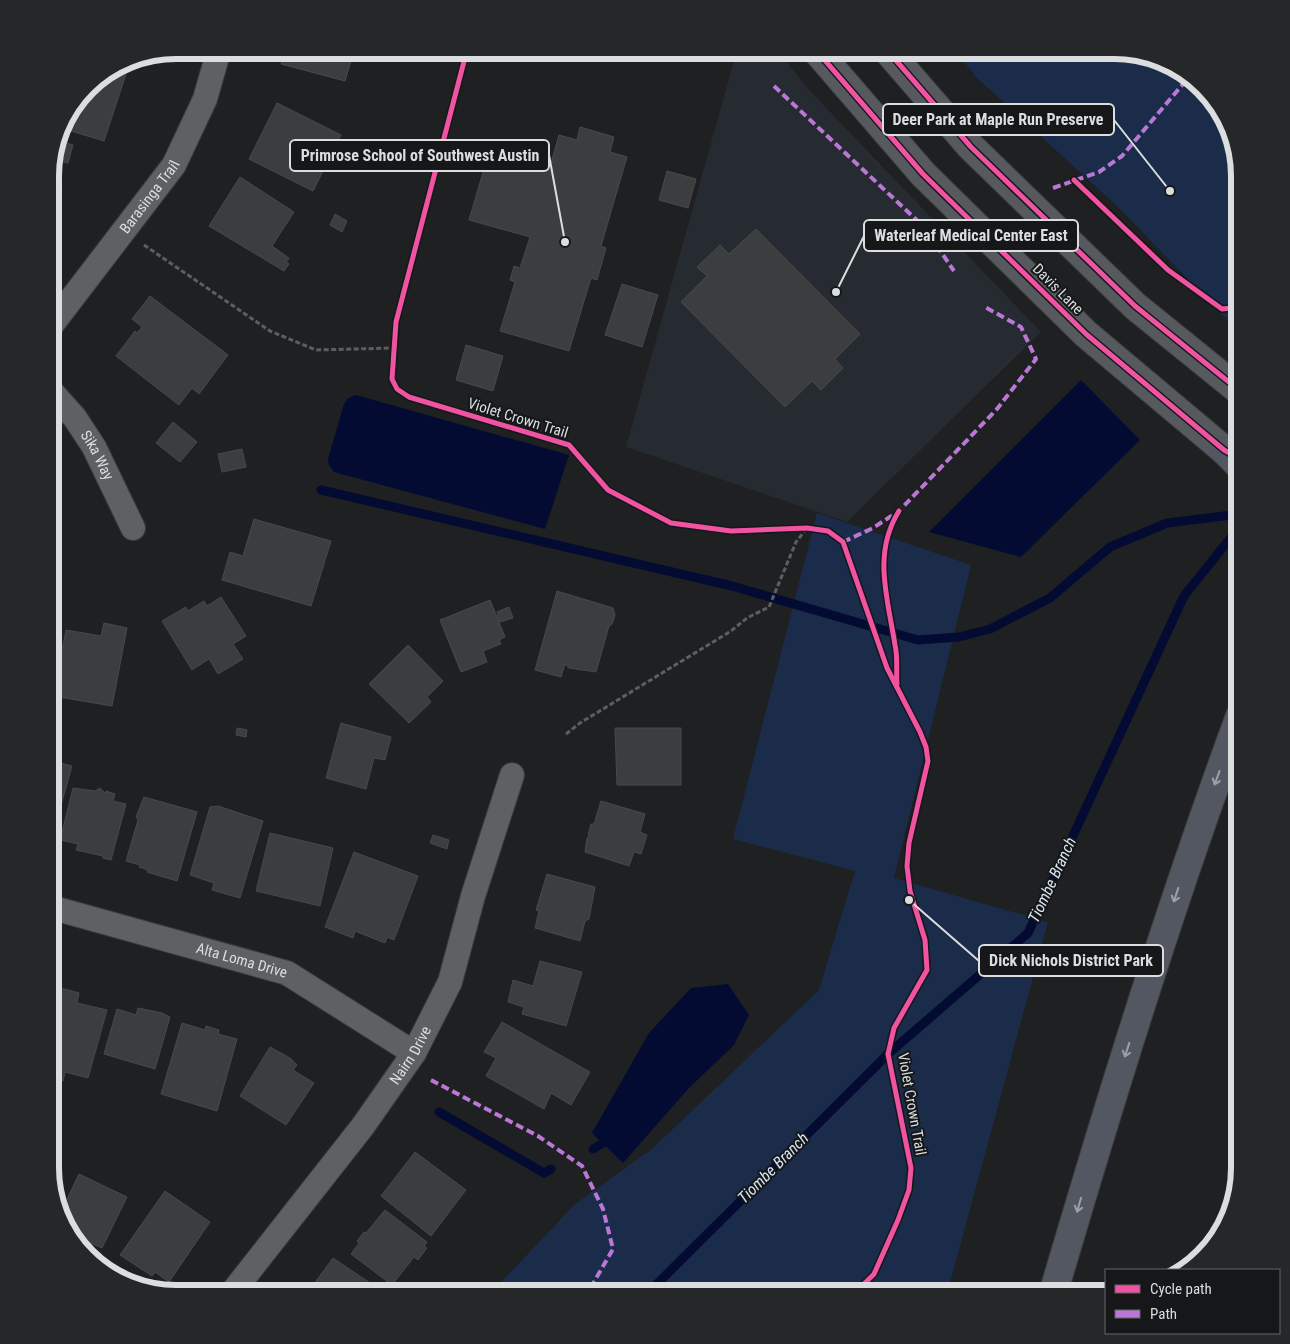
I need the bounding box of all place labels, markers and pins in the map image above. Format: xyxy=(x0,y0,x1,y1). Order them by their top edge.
callout: Deer Park at Maple Run Preserve xyxy=(883,104,1114,135)
callout: Primrose School of Southwest Austin xyxy=(290,140,549,171)
callout: Waterleaf Medical Center East xyxy=(864,220,1078,251)
callout: Dick Nichols District Park xyxy=(979,945,1163,976)

